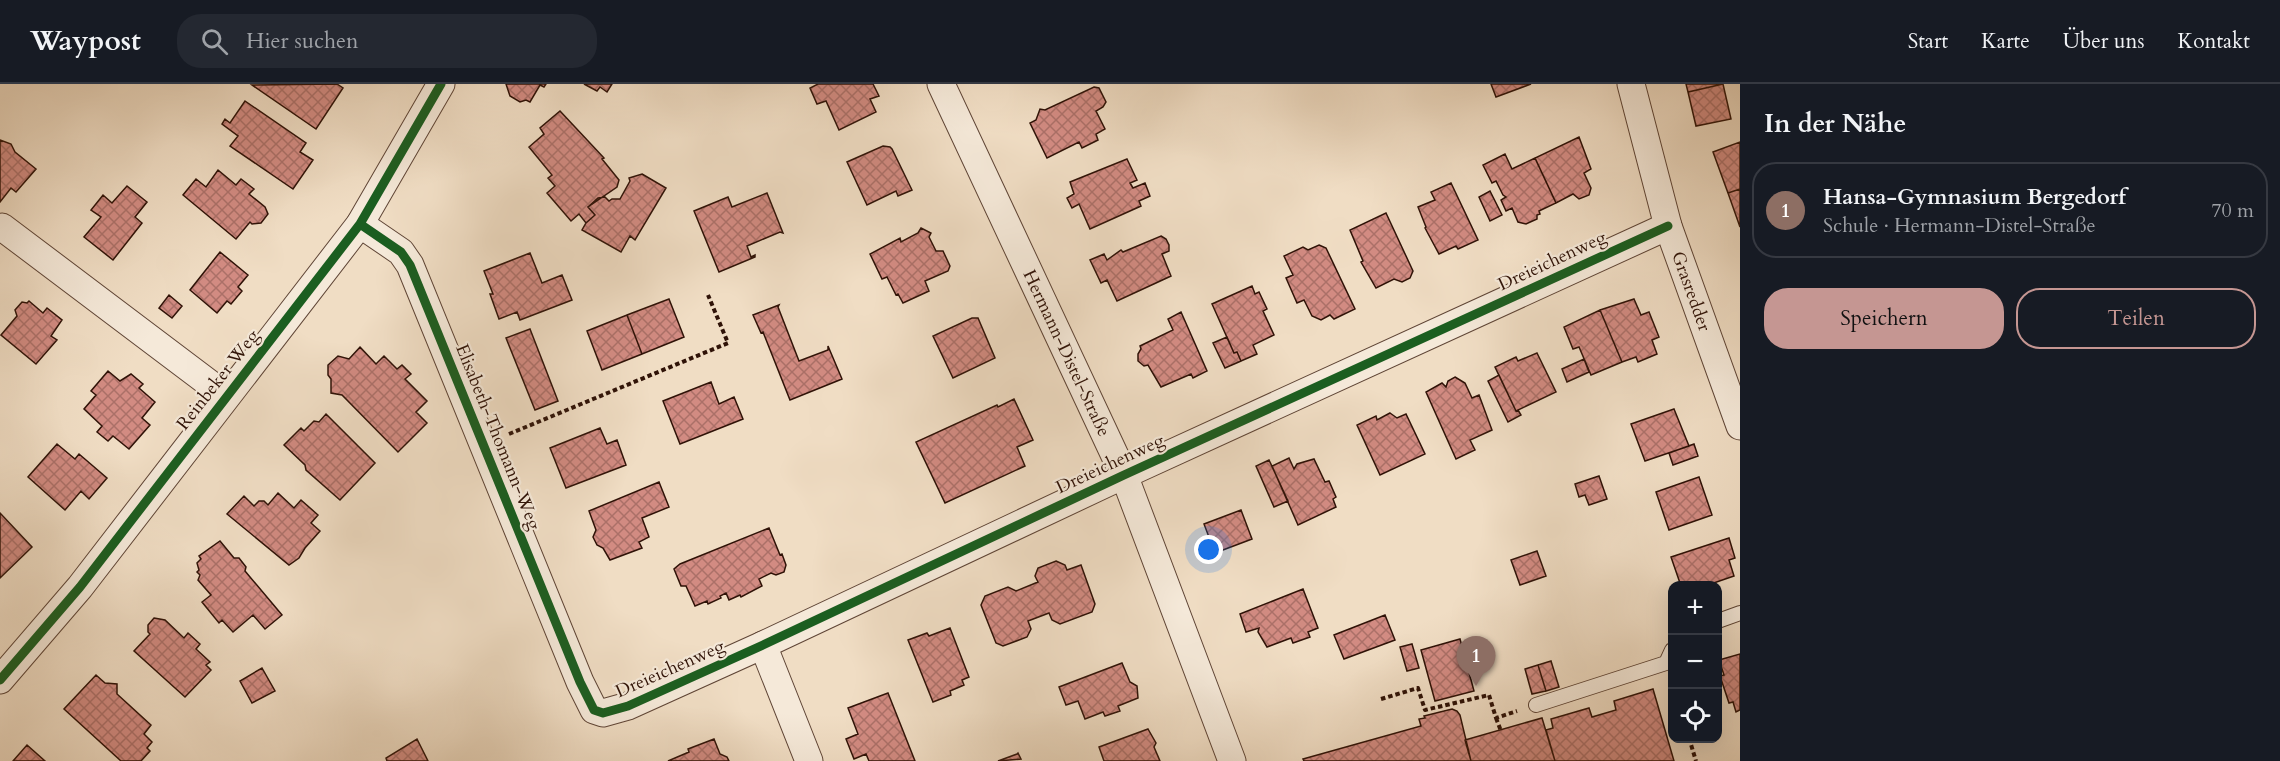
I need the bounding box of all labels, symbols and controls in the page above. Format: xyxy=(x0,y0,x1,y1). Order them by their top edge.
search box xyxy=(177,14,597,68)
text: Waypost xyxy=(30,22,141,60)
icon: search xyxy=(198,25,231,58)
text: Hier suchen xyxy=(246,26,359,56)
text: Start xyxy=(1908,27,1948,56)
text: Karte xyxy=(1981,27,2030,56)
text: Über uns xyxy=(2063,27,2145,56)
text: Kontakt xyxy=(2178,27,2250,56)
text: In der Nähe xyxy=(1764,106,1906,141)
text: Hansa-Gymnasium Bergedorf xyxy=(1823,182,2126,212)
text: 1 xyxy=(1780,197,1791,224)
text: 70 m xyxy=(2211,197,2254,224)
text: Schule · Hermann-Distel-Straße xyxy=(1823,212,2096,239)
street label: Dreieichenweg xyxy=(1494,225,1611,297)
street label: Grasredder xyxy=(1666,248,1717,335)
street label: Hermann-Distel-Straße xyxy=(1017,265,1117,441)
button: Speichern xyxy=(1764,288,2004,349)
button: Teilen xyxy=(2016,288,2256,349)
street label: Reinbeker Weg xyxy=(171,324,266,435)
street label: Elisabeth-Thomann-Weg xyxy=(449,340,547,535)
street label: Dreieichenweg xyxy=(1052,428,1169,500)
your location xyxy=(1194,535,1223,564)
map controls xyxy=(1668,581,1722,743)
button: + xyxy=(1668,581,1722,635)
street label: Dreieichenweg xyxy=(612,633,729,704)
button: − xyxy=(1668,635,1722,689)
pin: 1 xyxy=(1456,636,1496,686)
button: locate xyxy=(1668,689,1722,743)

